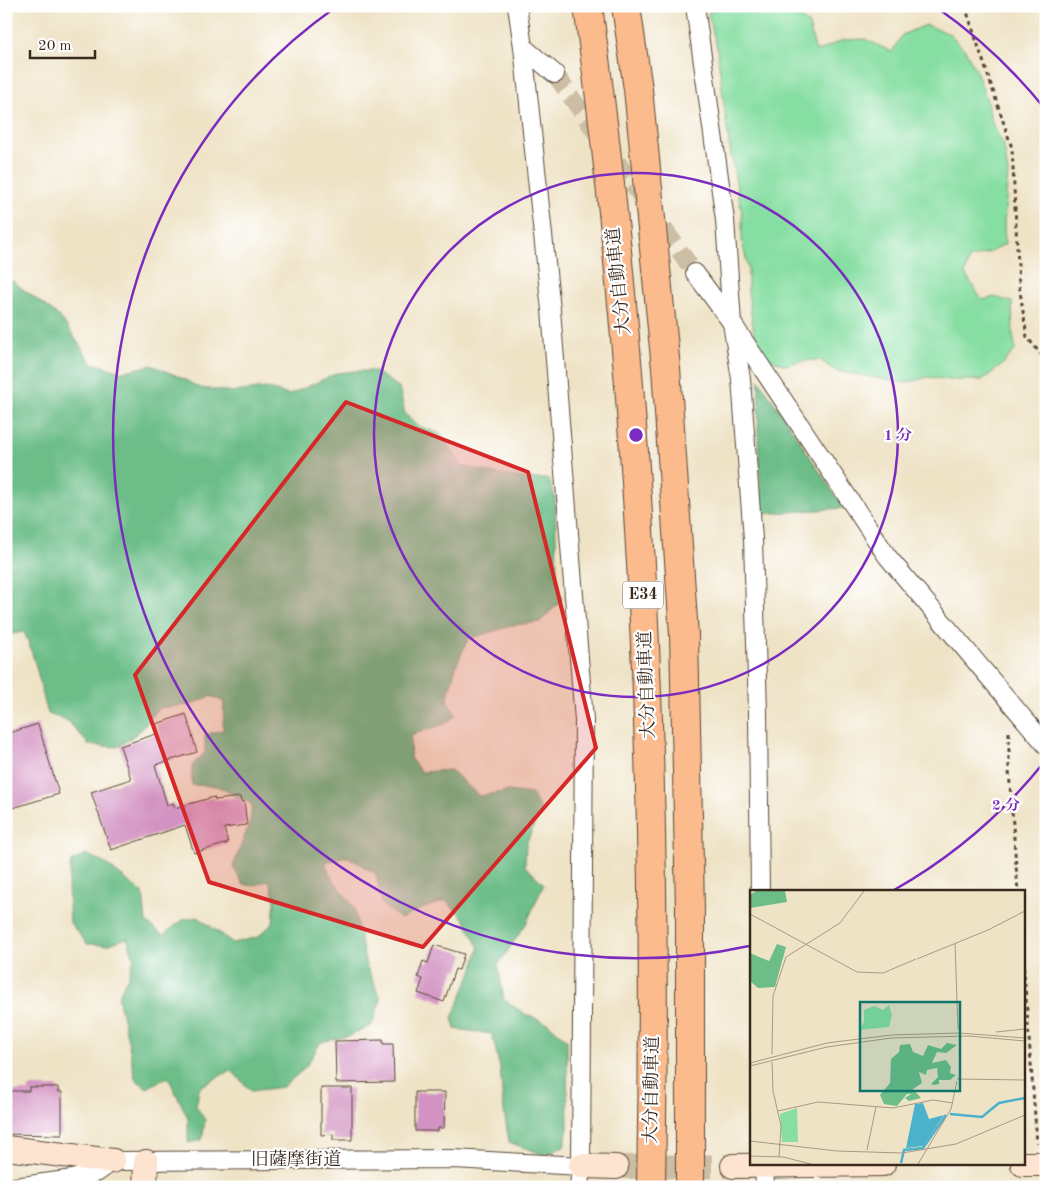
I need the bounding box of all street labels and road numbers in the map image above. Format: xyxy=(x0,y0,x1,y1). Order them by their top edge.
street label: 大分自動車道 xyxy=(602,226,634,336)
road number: E34 xyxy=(623,582,663,608)
street label: 大分自動車道 xyxy=(634,631,658,739)
street label: 大分自動車道 xyxy=(640,1036,662,1144)
street label: 旧薩摩街道 xyxy=(251,1149,341,1169)

